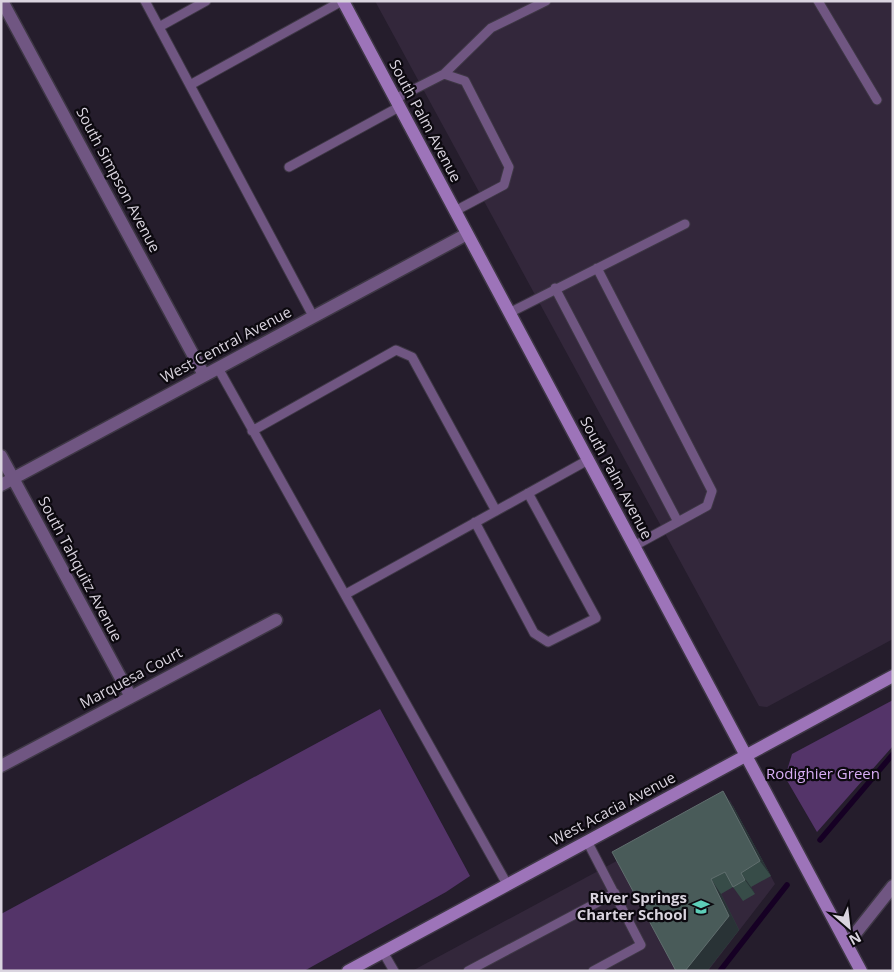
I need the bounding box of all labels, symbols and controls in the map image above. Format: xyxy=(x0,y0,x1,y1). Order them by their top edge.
street label: South Palm Avenue xyxy=(385,56,467,185)
street label: South Simpson Avenue xyxy=(72,104,166,256)
street label: West Central Avenue xyxy=(157,301,294,387)
street label: South Palm Avenue xyxy=(576,413,658,542)
street label: South Tahquitz Avenue xyxy=(34,493,128,644)
street label: Marquesa Court xyxy=(76,642,185,713)
park label: Rodighier Green xyxy=(766,763,880,783)
street label: West Acacia Avenue xyxy=(546,767,679,850)
place label: River Springs Charter School xyxy=(577,887,687,924)
school or university icon: River Springs Charter School xyxy=(691,897,711,917)
north arrow xyxy=(824,902,874,952)
text: N xyxy=(846,928,865,950)

